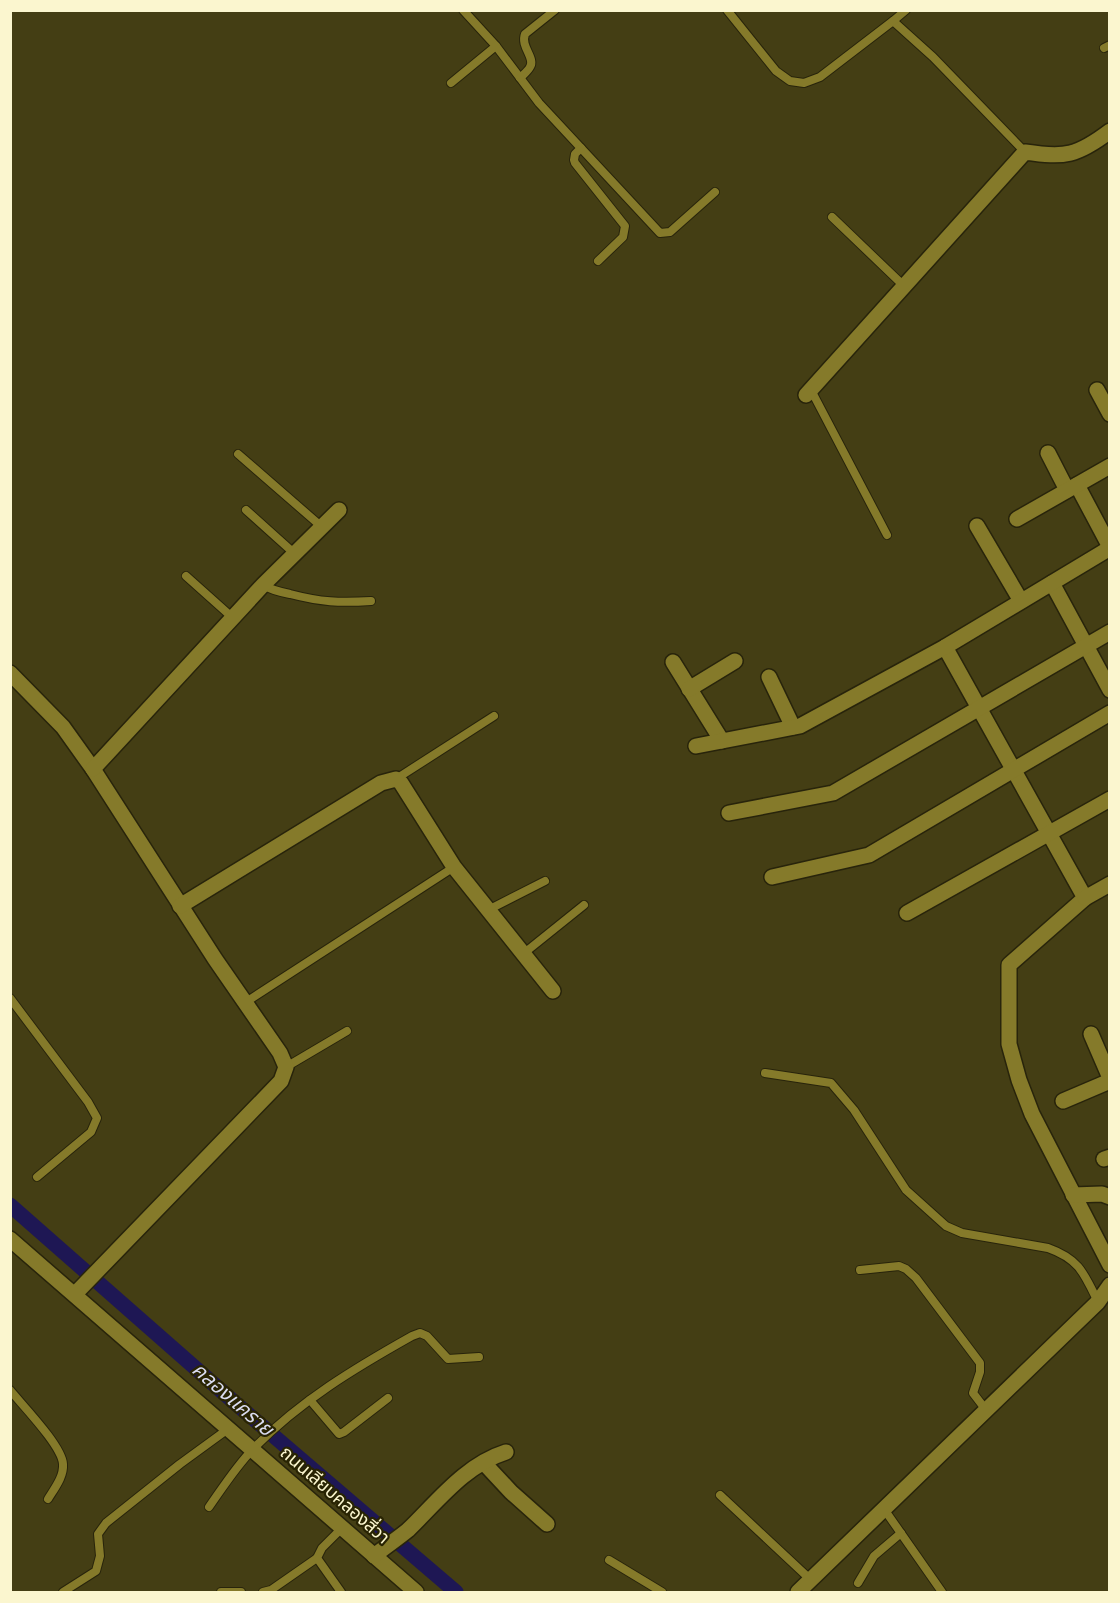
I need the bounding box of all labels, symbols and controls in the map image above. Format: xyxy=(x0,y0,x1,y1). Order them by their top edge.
water label: คลองเเคราย xyxy=(188,1357,280,1442)
street label: ถนนเลียบคลองสี่วา xyxy=(276,1440,395,1548)

